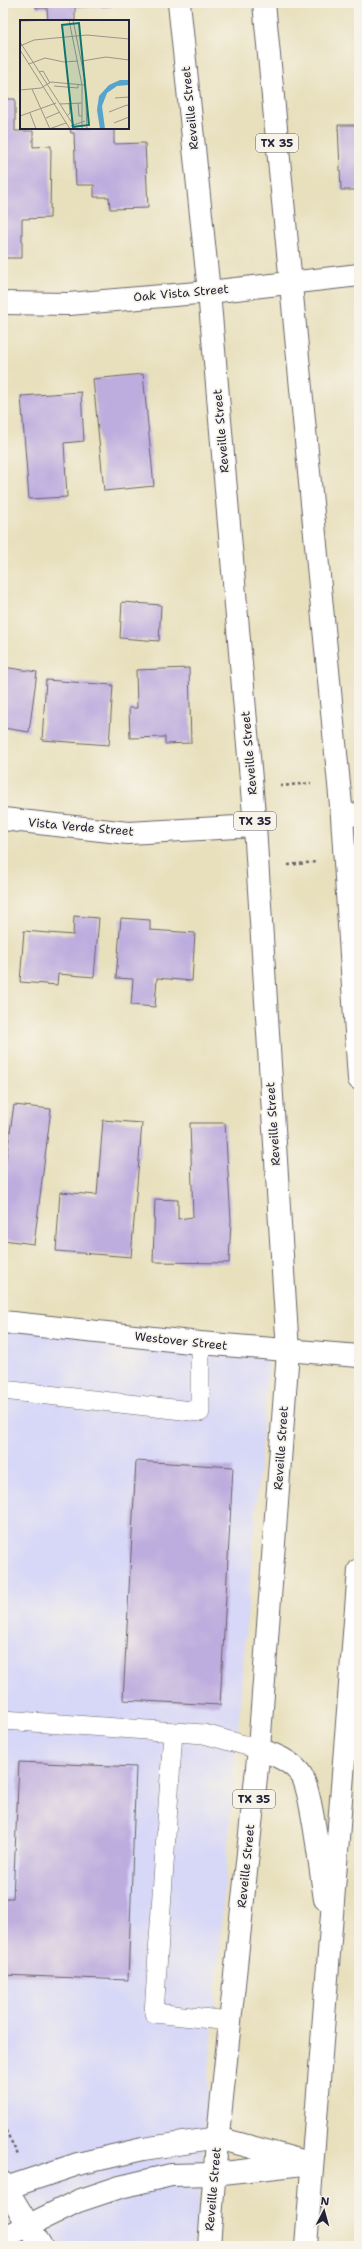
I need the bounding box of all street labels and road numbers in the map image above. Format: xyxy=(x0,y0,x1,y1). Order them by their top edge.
street label: Reveille Street xyxy=(178,65,202,151)
road number: TX 35 xyxy=(256,134,298,152)
street label: Oak Vista Street xyxy=(133,281,229,305)
street label: Reveille Street xyxy=(209,388,233,474)
street label: Reveille Street xyxy=(237,710,261,796)
road number: TX 35 xyxy=(234,812,276,830)
street label: Vista Verde Street xyxy=(27,814,135,840)
street label: Reveille Street xyxy=(262,1082,284,1166)
street label: Westover Street xyxy=(134,1328,228,1354)
street label: Reveille Street xyxy=(270,1406,292,1490)
road number: TX 35 xyxy=(233,1790,275,1808)
street label: Reveille Street xyxy=(234,1823,258,1909)
street label: Reveille Street xyxy=(201,2146,225,2232)

